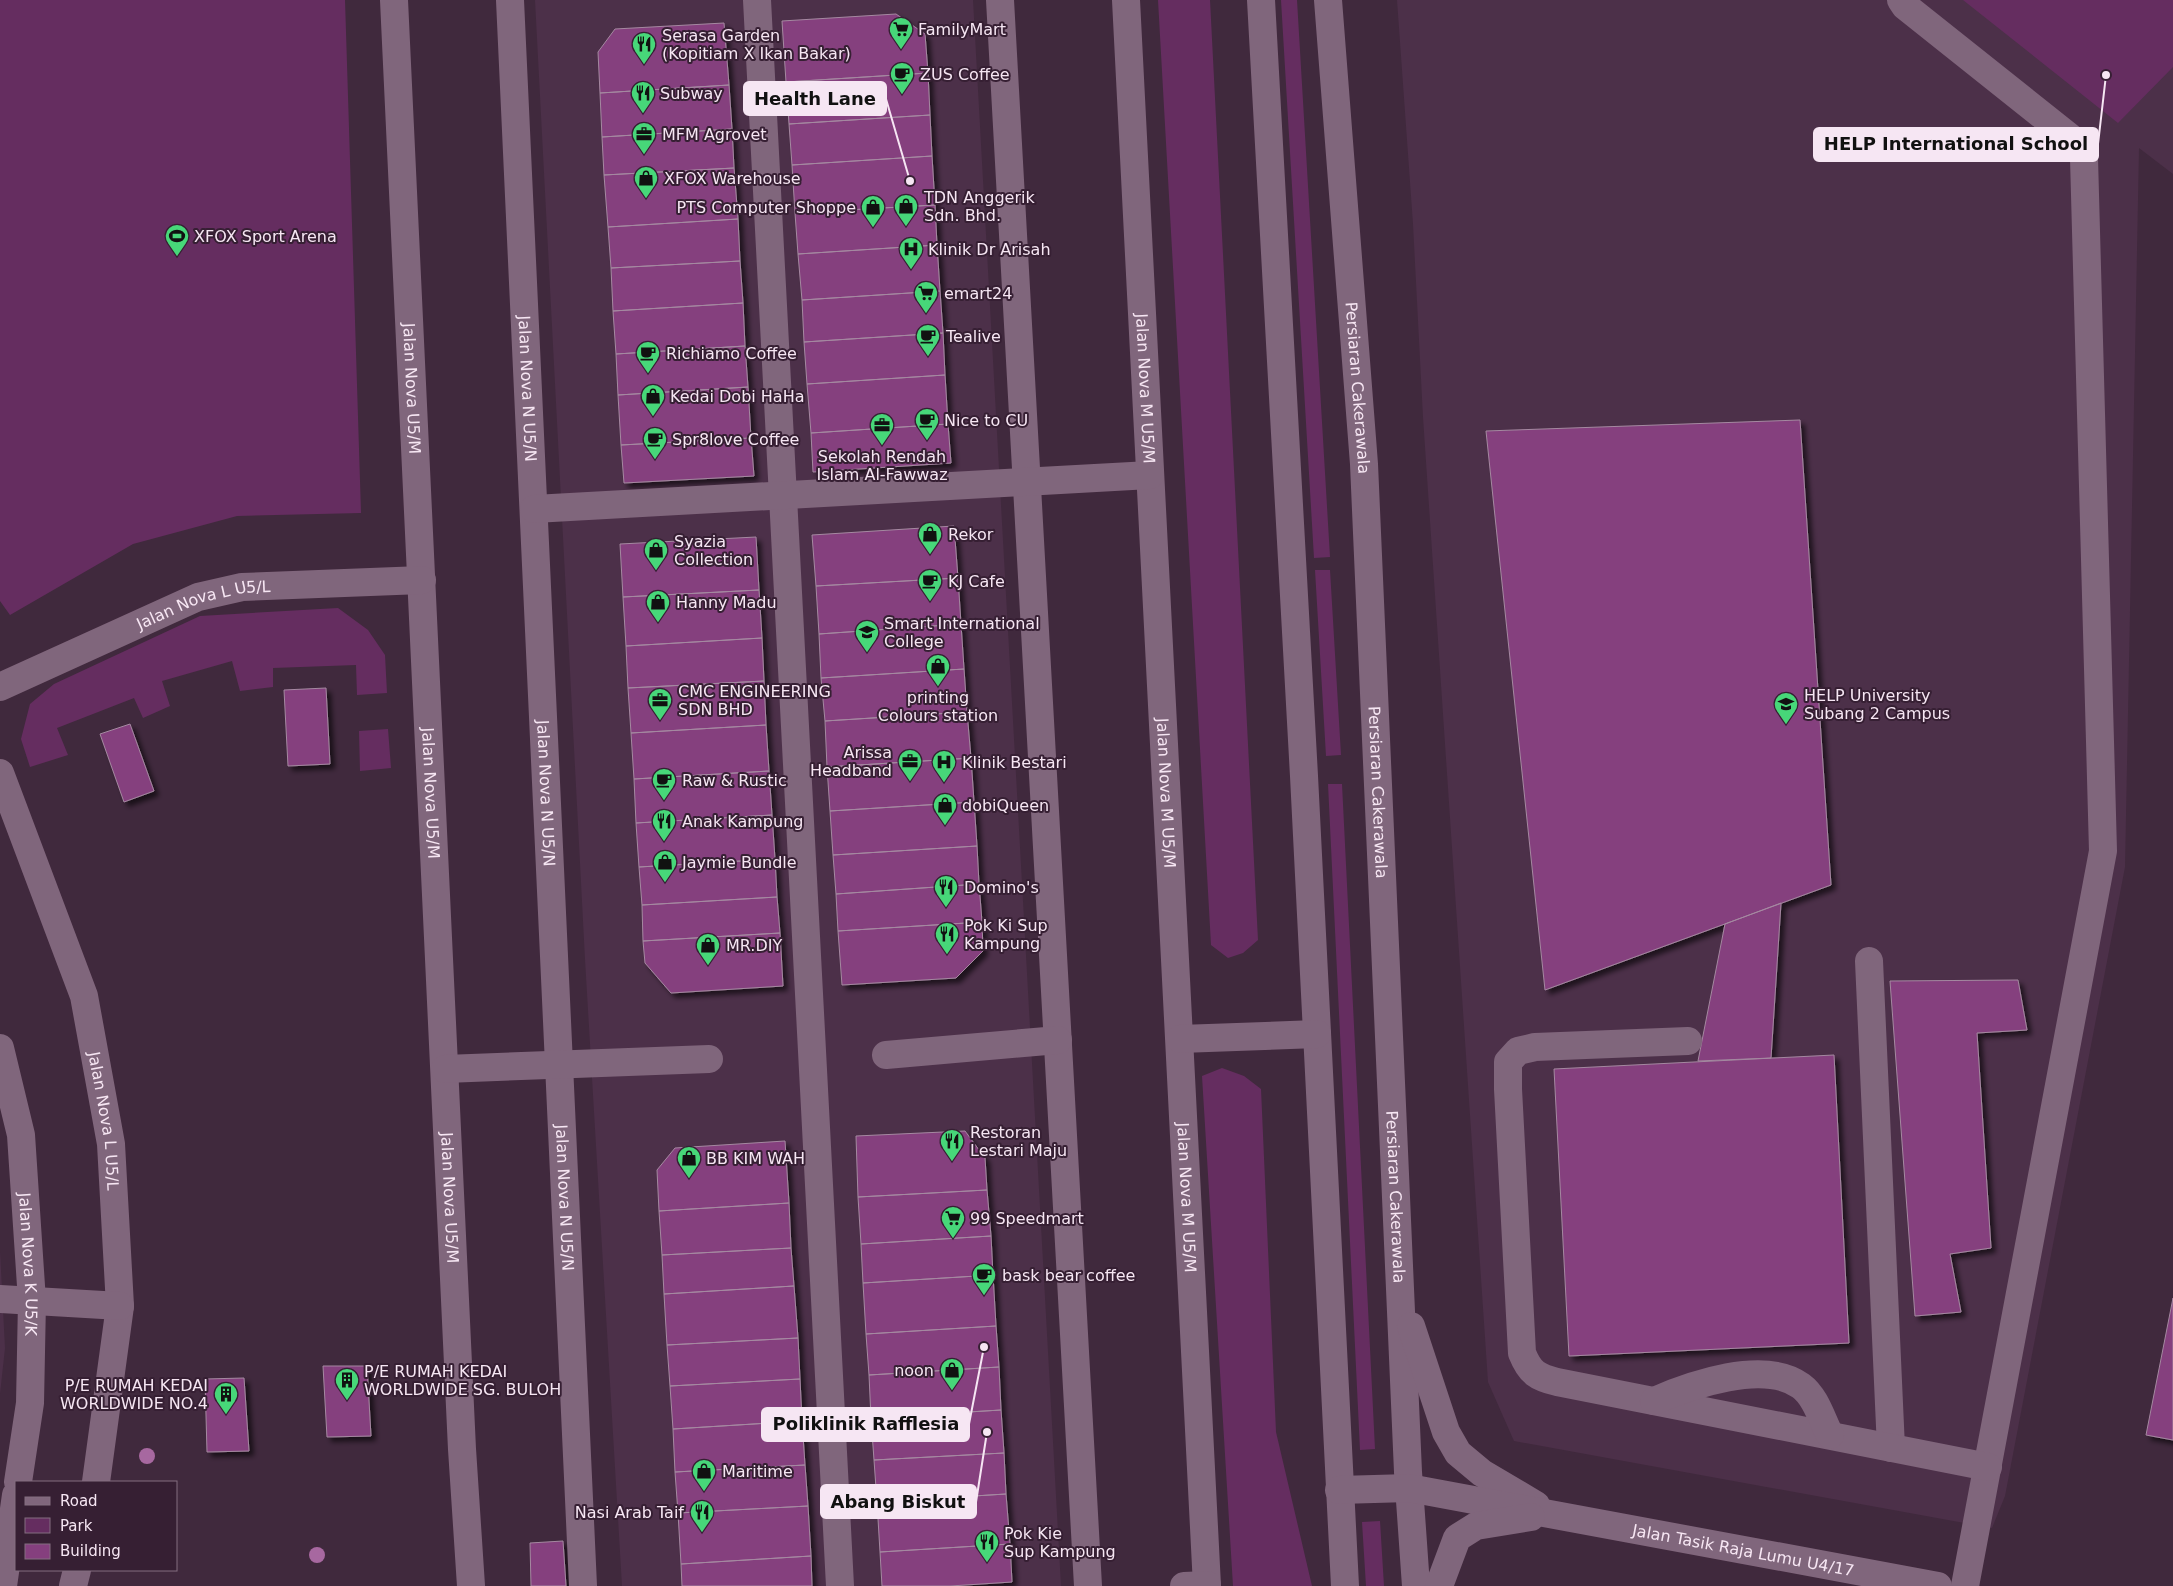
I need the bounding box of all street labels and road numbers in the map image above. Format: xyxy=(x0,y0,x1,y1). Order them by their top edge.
street label: Persiaran Cakerawala xyxy=(1342,301,1374,474)
street label: Jalan Nova M U5/M xyxy=(1132,312,1159,464)
street label: Jalan Nova N U5/N xyxy=(515,314,541,462)
street label: Jalan Nova U5/M xyxy=(400,322,425,455)
street label: Jalan Nova L U5/L xyxy=(132,576,271,634)
street label: Persiaran Cakerawala xyxy=(1365,706,1392,879)
street label: Jalan Nova M U5/M xyxy=(1153,716,1180,868)
street label: Jalan Nova N U5/N xyxy=(534,719,559,867)
street label: Jalan Nova U5/M xyxy=(419,726,444,859)
street label: Jalan Nova L U5/L xyxy=(85,1049,123,1191)
street label: Persiaran Cakerawala xyxy=(1383,1110,1409,1284)
street label: Jalan Nova M U5/M xyxy=(1174,1121,1200,1273)
street label: Jalan Nova N U5/N xyxy=(552,1123,578,1271)
street label: Jalan Nova U5/M xyxy=(438,1131,463,1264)
street label: Jalan Nova K U5/K xyxy=(15,1191,42,1337)
street label: Jalan Tasik Raja Lumu U4/17 xyxy=(1630,1520,1856,1580)

